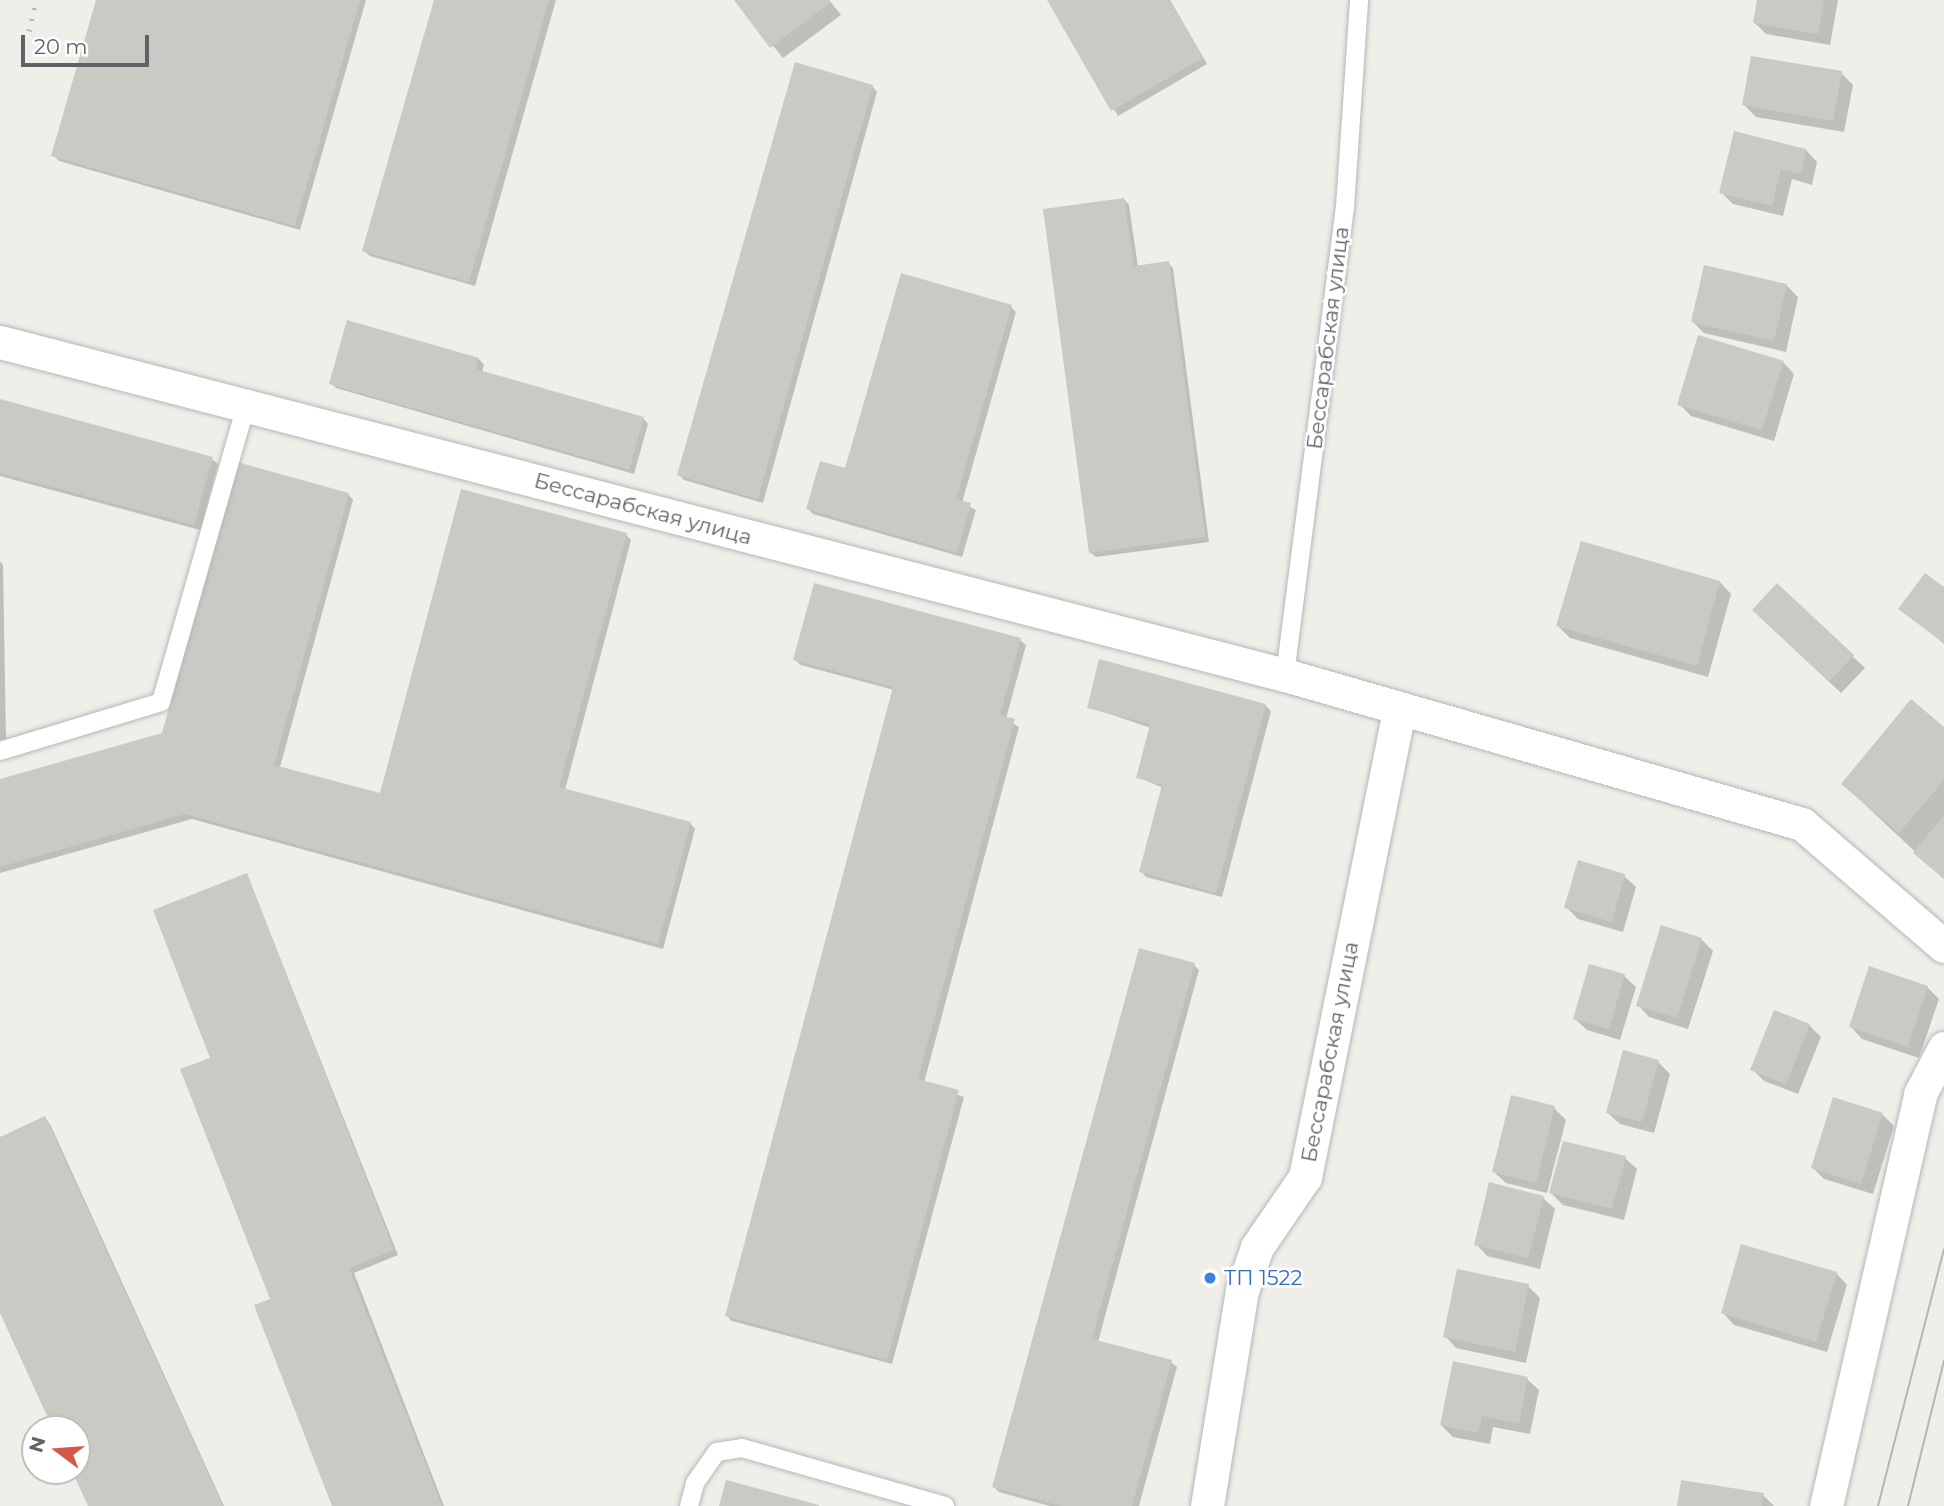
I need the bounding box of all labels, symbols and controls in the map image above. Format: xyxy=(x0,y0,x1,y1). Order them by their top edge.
scale bar xyxy=(24,21,152,65)
text: 20 m xyxy=(34,34,88,59)
street label: Бессарабская улица xyxy=(1302,225,1354,451)
street label: Бессарабская улица xyxy=(531,468,755,550)
street label: Бессарабская улица xyxy=(1296,940,1364,1164)
place label: ТП 1522 xyxy=(1224,1265,1302,1291)
marker: ТП 1522 xyxy=(1202,1270,1218,1286)
north arrow xyxy=(21,1415,91,1485)
text: N xyxy=(24,1434,50,1455)

